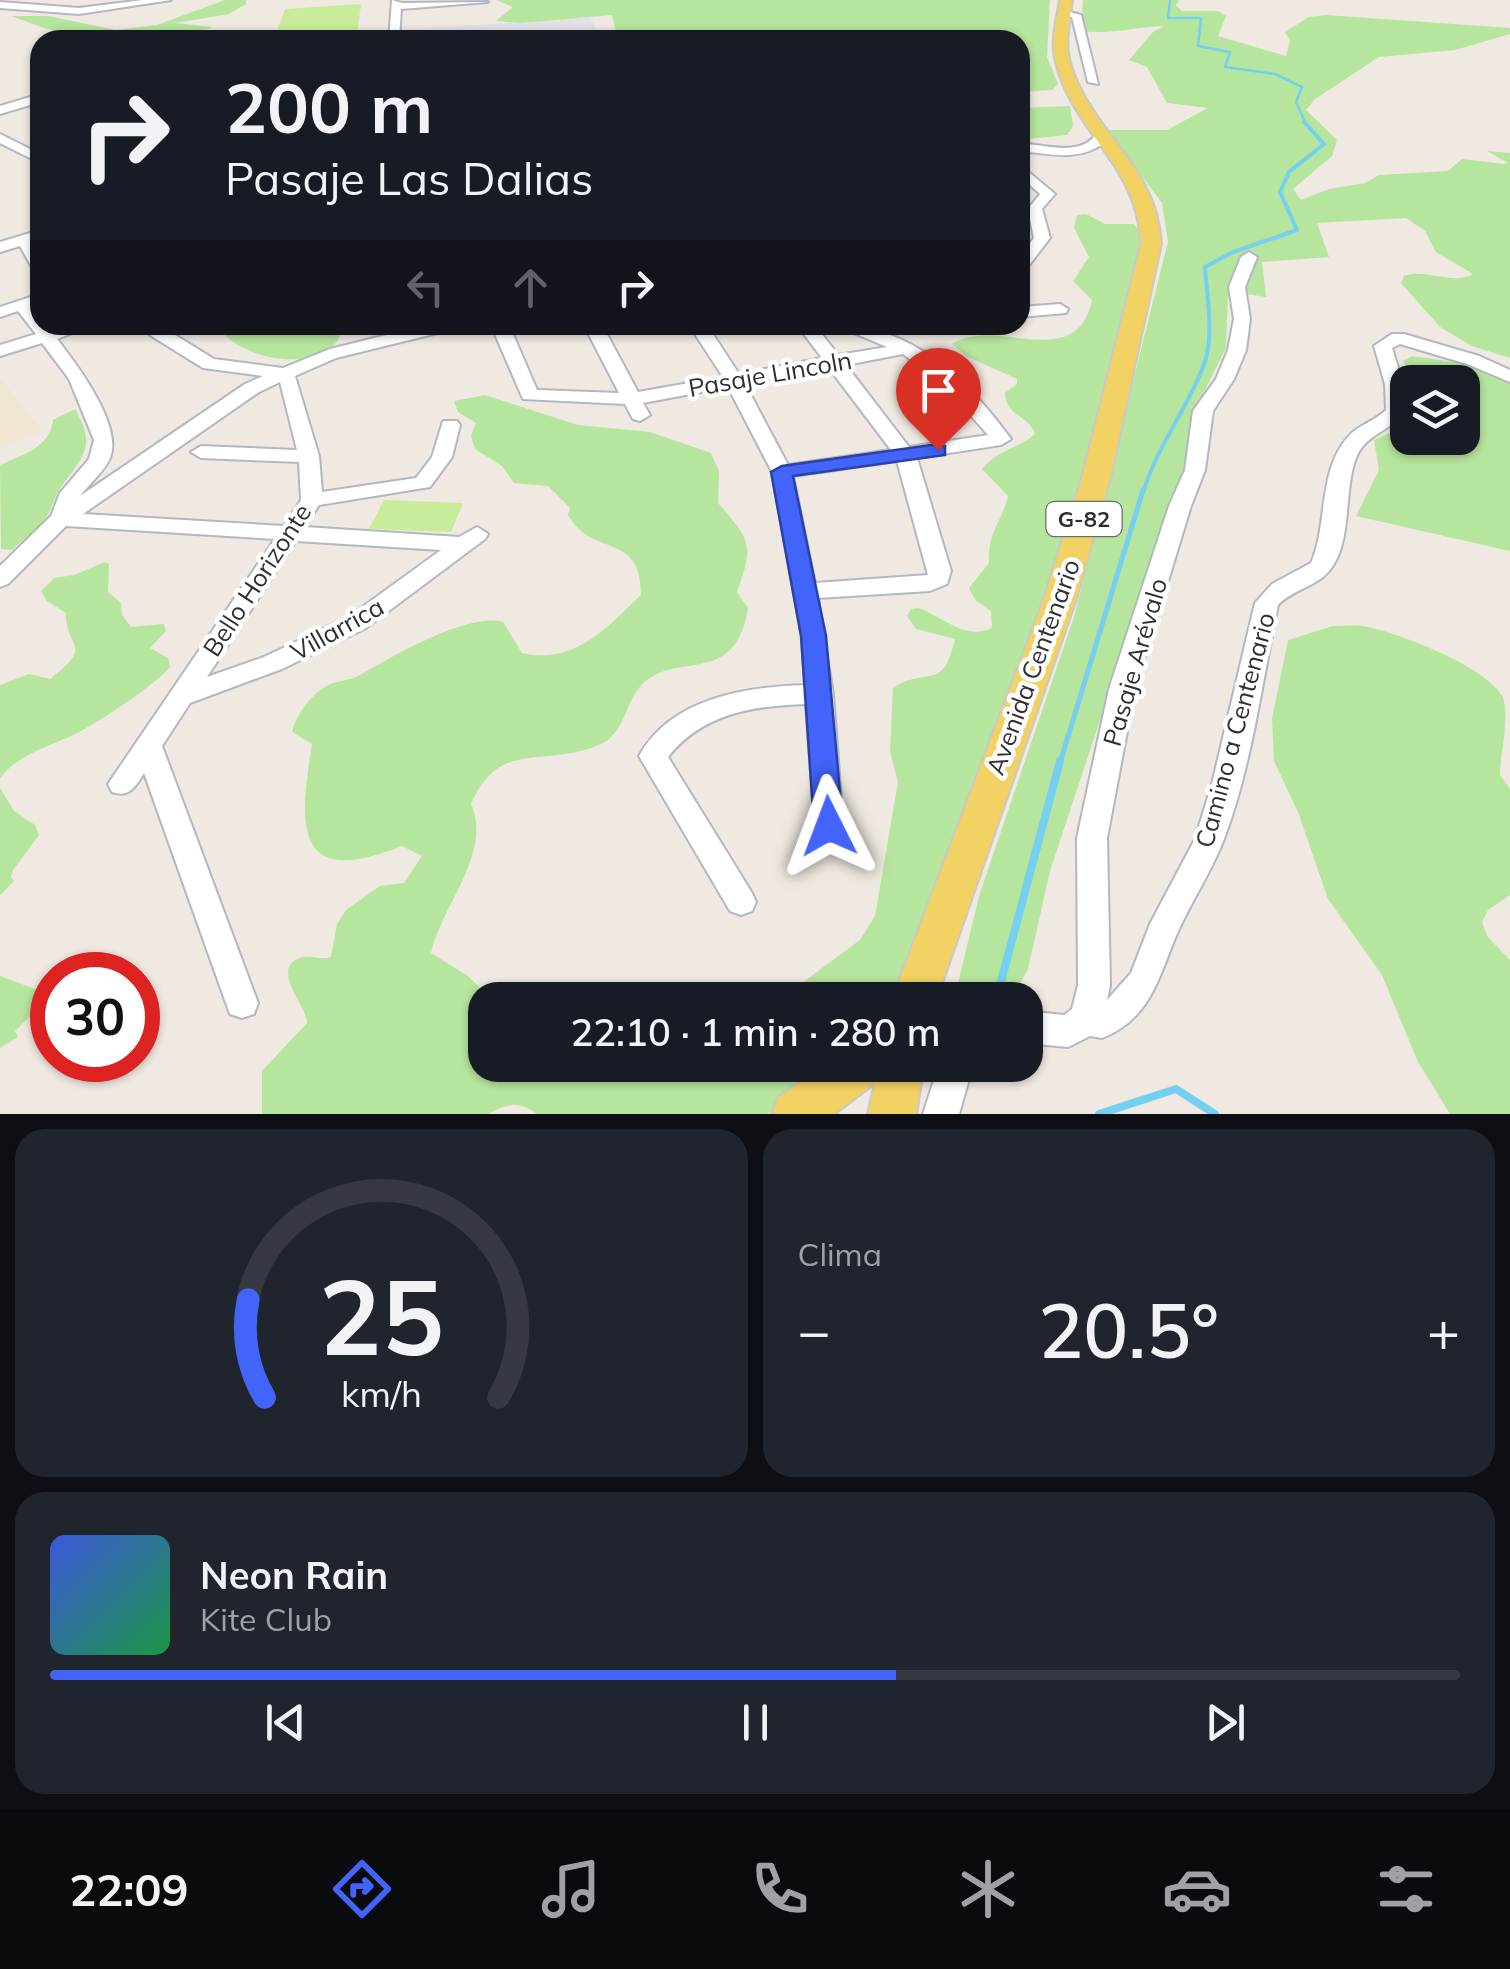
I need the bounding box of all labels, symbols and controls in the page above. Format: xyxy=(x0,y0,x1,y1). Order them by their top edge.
text: 200 m xyxy=(225,63,433,151)
icon: right xyxy=(60,70,190,200)
text: Pasaje Las Dalias xyxy=(225,150,593,206)
icon: left xyxy=(398,260,453,315)
icon: ahead xyxy=(503,260,558,315)
icon: right xyxy=(608,260,663,315)
street label: Pasaje Lincoln xyxy=(686,344,854,403)
pin xyxy=(896,348,981,451)
icon: arrive xyxy=(911,363,966,418)
map controls xyxy=(1390,365,1480,455)
button: layers xyxy=(1390,365,1480,455)
street label: Bello Horizonte xyxy=(196,498,317,662)
road number: G-82 xyxy=(1046,502,1122,536)
street label: Avenida Centenario xyxy=(979,555,1086,779)
street label: Pasaje Arévalo xyxy=(1096,574,1173,749)
street label: Villarrica xyxy=(285,590,389,667)
street label: Camino a Centenario xyxy=(1188,609,1281,851)
position arrow xyxy=(777,774,881,878)
speed limit sign: 30 xyxy=(30,952,160,1082)
text: 22:10 · 1 min · 280 m xyxy=(570,1008,941,1056)
text: Clima xyxy=(798,1234,882,1274)
text: 25 xyxy=(319,1250,444,1381)
text: 20.5° xyxy=(1038,1283,1219,1377)
text: − xyxy=(798,1296,831,1365)
text: + xyxy=(1427,1296,1460,1365)
text: km/h xyxy=(341,1371,422,1416)
text: Neon Rain xyxy=(200,1551,388,1599)
text: Kite Club xyxy=(200,1599,332,1639)
icon: previous xyxy=(258,1695,313,1750)
icon: pause xyxy=(728,1695,783,1750)
icon: next xyxy=(1198,1695,1253,1750)
icon: directions xyxy=(327,1854,397,1924)
icon: music xyxy=(536,1854,606,1924)
icon: phone xyxy=(745,1854,815,1924)
icon: climate xyxy=(953,1854,1023,1924)
icon: car xyxy=(1162,1854,1232,1924)
icon: filters xyxy=(1371,1854,1441,1924)
text: 22:09 xyxy=(69,1861,189,1917)

